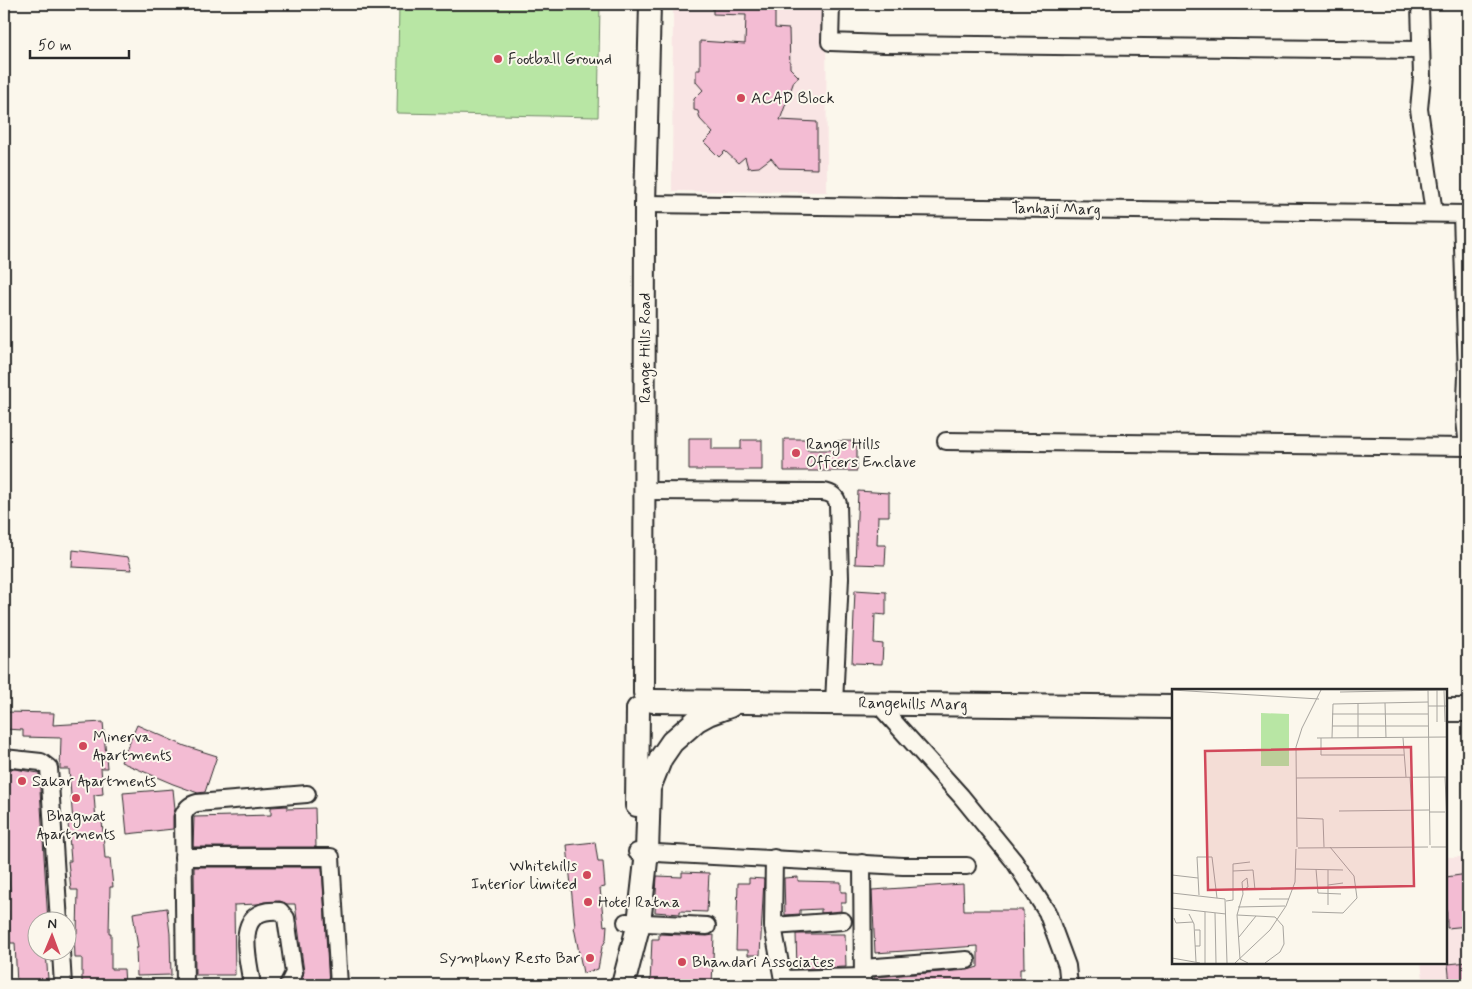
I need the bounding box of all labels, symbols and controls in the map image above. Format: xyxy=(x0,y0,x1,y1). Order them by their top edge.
scale bar xyxy=(30,28,129,60)
text: 50 m xyxy=(38,36,72,56)
place label: Football Ground xyxy=(508,49,612,70)
marker: Football Ground xyxy=(492,53,504,65)
place label: ACAD Block xyxy=(751,88,834,109)
marker: ACAD Block xyxy=(735,92,747,104)
street label: Tanhaji Marg xyxy=(1011,198,1101,220)
street label: Range Hills Road xyxy=(635,293,657,403)
place label: Range Hills Offcers Enclave xyxy=(806,434,916,473)
marker: Range Hills Offcers Enclave xyxy=(790,447,802,459)
inset map xyxy=(1172,689,1447,964)
street label: Rangehills Marg xyxy=(858,693,968,716)
place label: Minerva Apartments xyxy=(93,727,172,767)
marker: Minerva Apartments xyxy=(77,740,89,752)
place label: Sakar Apartments xyxy=(32,771,156,793)
marker: Sakar Apartments xyxy=(16,775,28,787)
marker: Bhagwat Apartments xyxy=(70,792,82,804)
place label: Bhagwat Apartments xyxy=(37,806,115,846)
place label: Whitehills Interior limited xyxy=(471,856,577,895)
marker: Whitehills Interior limited xyxy=(581,869,593,881)
place label: Hotel Ratna xyxy=(598,892,680,913)
marker: Hotel Ratna xyxy=(582,896,594,908)
north arrow xyxy=(28,912,78,962)
text: N xyxy=(47,915,57,933)
place label: Symphony Resto Bar xyxy=(439,948,580,969)
marker: Symphony Resto Bar xyxy=(584,952,596,964)
place label: Bhandari Associates xyxy=(692,952,834,973)
marker: Bhandari Associates xyxy=(676,956,688,968)

